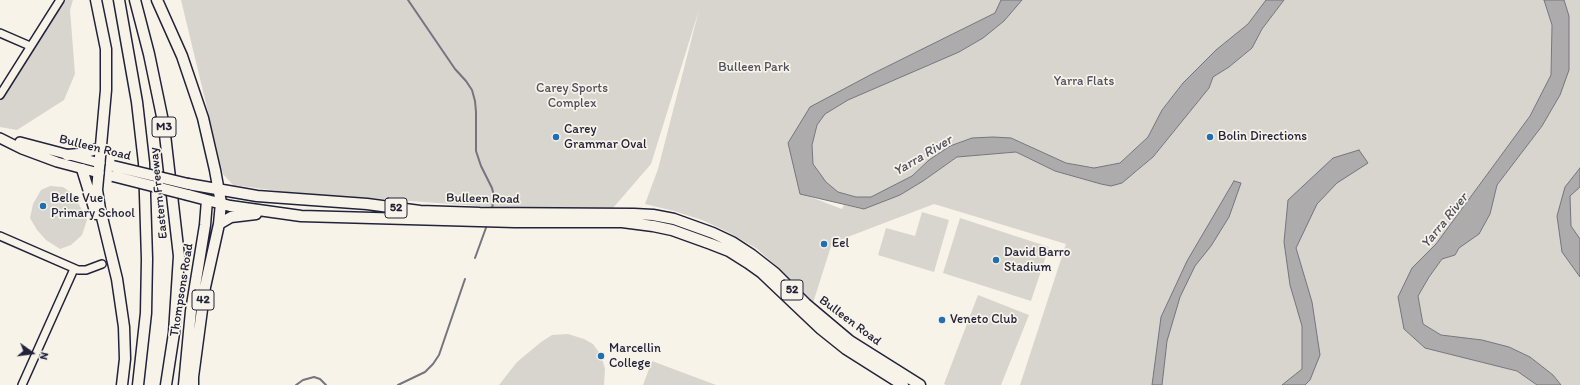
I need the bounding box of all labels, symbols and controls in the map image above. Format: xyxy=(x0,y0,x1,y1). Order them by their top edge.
park label: Bulleen Park xyxy=(718,60,790,76)
park label: Yarra Flats xyxy=(1054,74,1114,90)
park label: Carey Sports Complex xyxy=(536,81,608,112)
road number: M3 xyxy=(152,117,176,137)
place label: Carey Grammar Oval xyxy=(564,122,647,153)
place label: Bolin Directions xyxy=(1218,129,1307,145)
street label: Bulleen Road xyxy=(57,132,133,164)
marker: Carey Grammar Oval xyxy=(551,132,561,142)
water label: Yarra River xyxy=(891,132,955,180)
marker: Bolin Directions xyxy=(1205,132,1215,142)
street label: Eastern Freeway xyxy=(146,146,172,240)
water label: Yarra River xyxy=(1418,190,1472,252)
place label: Belle Vue Primary School xyxy=(51,191,135,222)
street label: Bulleen Road xyxy=(446,191,520,207)
road number: 52 xyxy=(385,198,407,218)
marker: Belle Vue Primary School xyxy=(38,201,48,211)
place label: Eel xyxy=(832,236,849,252)
marker: Eel xyxy=(819,239,829,249)
street label: Thompsons Road xyxy=(167,242,197,338)
place label: David Barro Stadium xyxy=(1004,245,1070,276)
marker: David Barro Stadium xyxy=(991,255,1001,265)
road number: 52 xyxy=(781,280,803,300)
road number: 42 xyxy=(192,290,214,310)
street label: Bulleen Road xyxy=(816,293,884,349)
place label: Veneto Club xyxy=(950,312,1017,328)
marker: Veneto Club xyxy=(937,315,947,325)
north arrow xyxy=(12,333,52,373)
place label: Marcellin College xyxy=(609,341,661,372)
text: N xyxy=(37,351,51,361)
marker: Marcellin College xyxy=(596,351,606,361)

